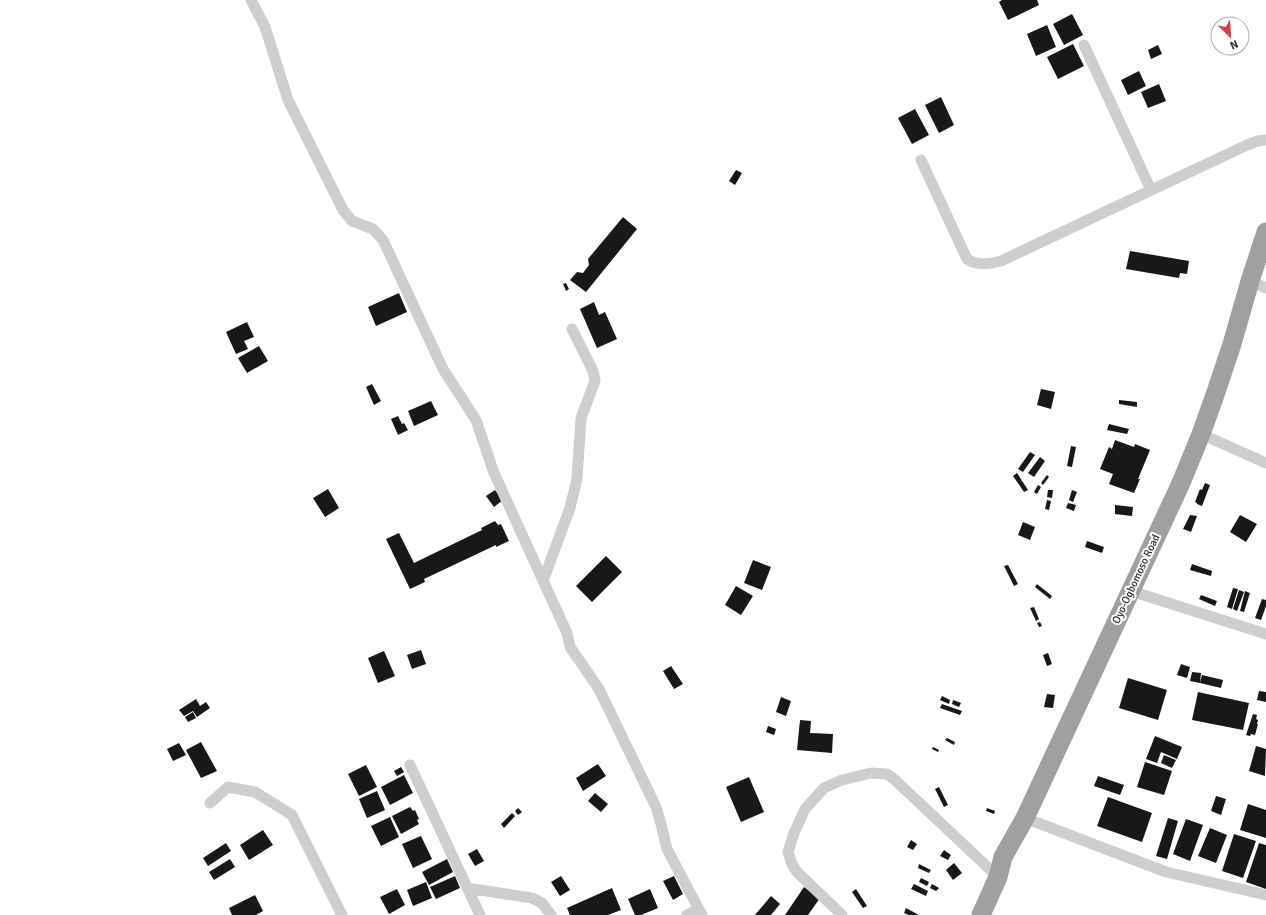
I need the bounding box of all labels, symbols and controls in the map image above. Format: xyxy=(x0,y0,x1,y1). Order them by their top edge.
north arrow xyxy=(1210,16,1250,56)
text: N xyxy=(1228,37,1240,52)
street label: Oyo-Ogbomoso Road xyxy=(1110,532,1163,626)

